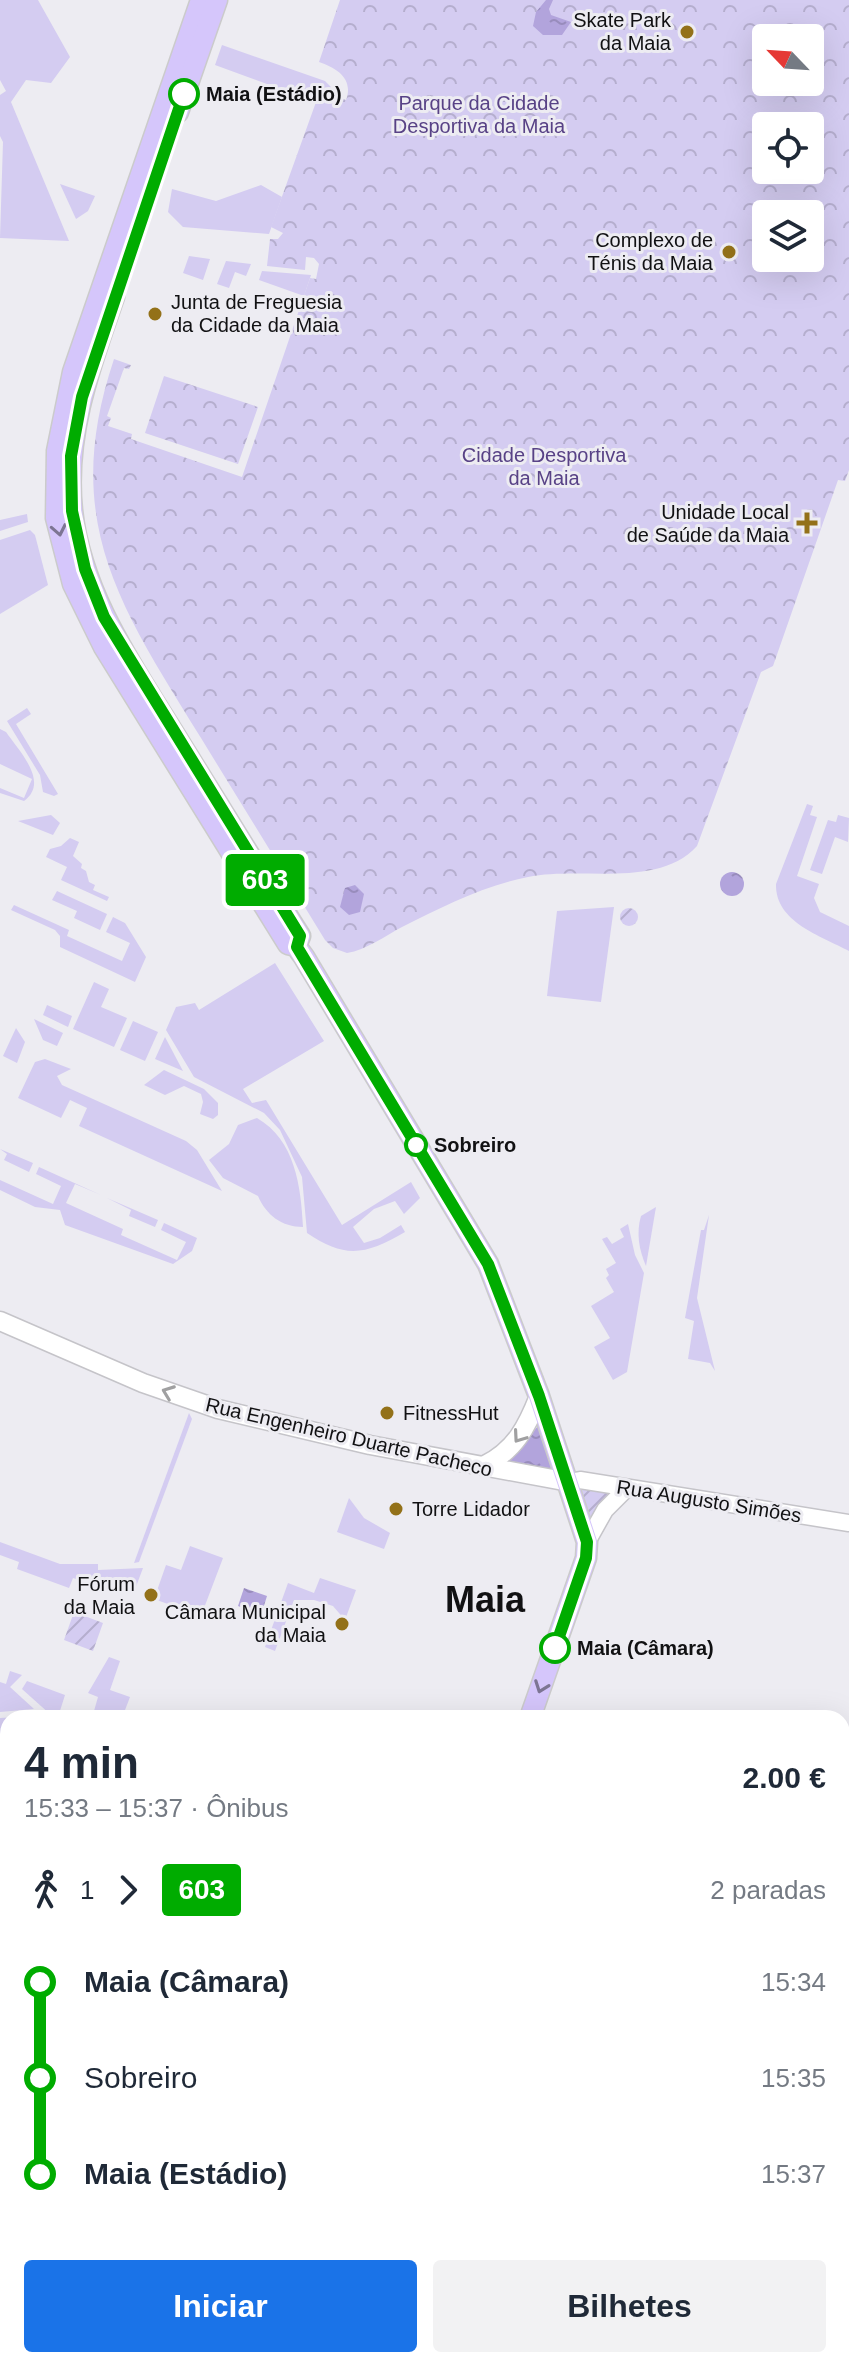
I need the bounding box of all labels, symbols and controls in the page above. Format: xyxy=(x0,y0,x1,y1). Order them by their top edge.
place label: Skate Park da Maia xyxy=(573,9,672,54)
marker: Skate Park da Maia xyxy=(678,23,696,41)
north arrow xyxy=(752,24,824,96)
map controls xyxy=(752,24,824,272)
marker: Maia (Estádio) xyxy=(169,79,199,109)
place label: Maia (Estádio) xyxy=(206,83,342,105)
park label: Parque da Cidade Desportiva da Maia xyxy=(393,92,566,137)
button: locate xyxy=(752,112,824,184)
button: layers xyxy=(752,200,824,272)
place label: Complexo de Ténis da Maia xyxy=(587,229,714,274)
marker: Complexo de Ténis da Maia xyxy=(720,243,738,261)
place label: Junta de Freguesia da Cidade da Maia xyxy=(171,291,343,336)
marker: Junta de Freguesia da Cidade da Maia xyxy=(146,305,164,323)
park label: Cidade Desportiva da Maia xyxy=(462,444,627,489)
place label: Unidade Local de Saúde da Maia xyxy=(627,501,790,546)
marker: Unidade Local de Saúde da Maia xyxy=(796,512,818,534)
one-way arrow xyxy=(50,523,67,537)
line badge: 603 xyxy=(219,854,311,906)
text: 603 xyxy=(242,864,288,895)
marker: Sobreiro xyxy=(405,1134,427,1156)
place label: Sobreiro xyxy=(434,1134,516,1156)
one-way arrow xyxy=(162,1385,176,1402)
street label: Rua Engenheiro Duarte Pacheco xyxy=(204,1393,494,1481)
place label: FitnessHut xyxy=(403,1402,499,1424)
marker: FitnessHut xyxy=(378,1404,396,1422)
one-way arrow xyxy=(513,1428,528,1442)
street label: Rua Augusto Simões xyxy=(615,1476,803,1526)
place label: Torre Lidador xyxy=(412,1498,530,1520)
marker: Torre Lidador xyxy=(387,1500,405,1518)
place label: Fórum da Maia xyxy=(64,1573,136,1618)
district label: Maia xyxy=(445,1579,526,1620)
marker: Fórum da Maia xyxy=(142,1586,160,1604)
place label: Câmara Municipal da Maia xyxy=(165,1601,327,1646)
marker: Câmara Municipal da Maia xyxy=(333,1615,351,1633)
marker: Maia (Câmara) xyxy=(540,1633,570,1663)
place label: Maia (Câmara) xyxy=(577,1637,714,1659)
one-way arrow xyxy=(534,1679,551,1693)
text: 4 min xyxy=(24,1738,139,1787)
text: 2.00 € xyxy=(743,1761,826,1794)
text: 15:33 – 15:37 · Ônibus xyxy=(24,1793,289,1823)
icon: walk xyxy=(24,1868,68,1912)
icon: forward xyxy=(106,1868,150,1912)
text: 603 xyxy=(178,1874,225,1905)
text: 1 xyxy=(80,1875,94,1905)
text: 2 paradas xyxy=(710,1875,826,1905)
text: Maia (Câmara) xyxy=(84,1965,289,1998)
text: 15:34 xyxy=(761,1967,826,1997)
text: Sobreiro xyxy=(84,2061,197,2094)
text: 15:35 xyxy=(761,2063,826,2093)
text: Maia (Estádio) xyxy=(84,2157,287,2190)
text: 15:37 xyxy=(761,2159,826,2189)
button: Iniciar xyxy=(24,2260,417,2352)
button: Bilhetes xyxy=(433,2260,826,2352)

